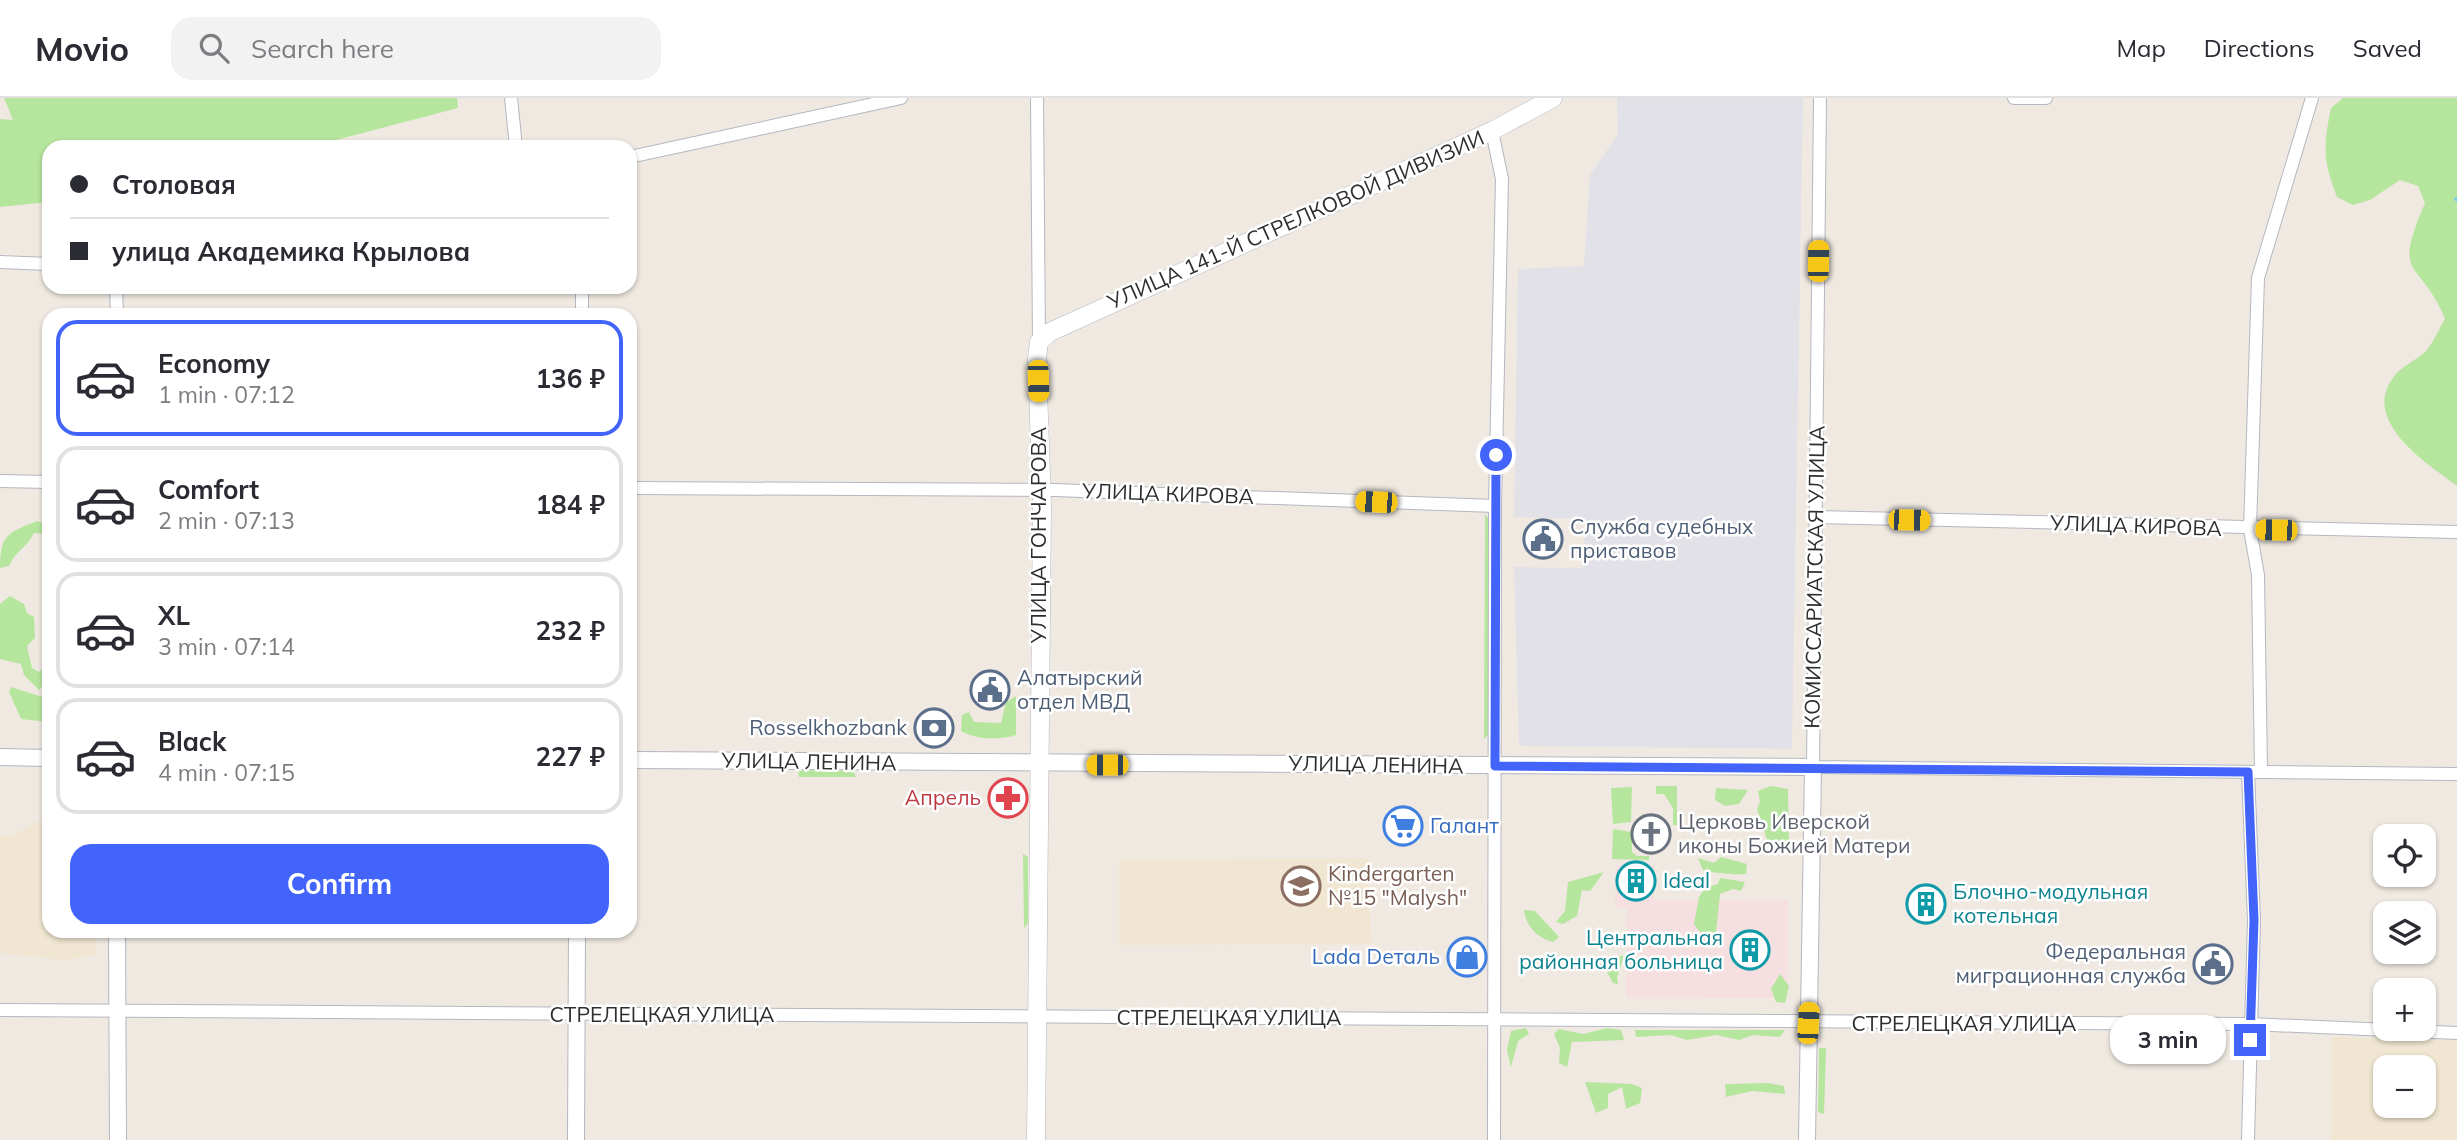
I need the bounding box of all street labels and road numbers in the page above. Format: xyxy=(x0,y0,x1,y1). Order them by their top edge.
street label: УЛИЦА 141-Й СТРЕЛКОВОЙ ДИВИЗИИ xyxy=(1102,124,1488,315)
street label: КОМИССАРИАТСКАЯ УЛИЦА xyxy=(1798,425,1830,729)
street label: УЛИЦА ГОНЧАРОВА xyxy=(1025,426,1051,644)
street label: УЛИЦА КИРОВА xyxy=(1081,477,1255,509)
street label: УЛИЦА КИРОВА xyxy=(2049,509,2223,541)
street label: УЛИЦА ЛЕНИНА xyxy=(720,746,897,776)
street label: УЛИЦА ЛЕНИНА xyxy=(1287,749,1464,779)
street label: СТРЕЛЕЦКАЯ УЛИЦА xyxy=(550,1001,775,1027)
street label: СТРЕЛЕЦКАЯ УЛИЦА xyxy=(1117,1004,1342,1030)
street label: СТРЕЛЕЦКАЯ УЛИЦА xyxy=(1852,1010,2077,1036)

